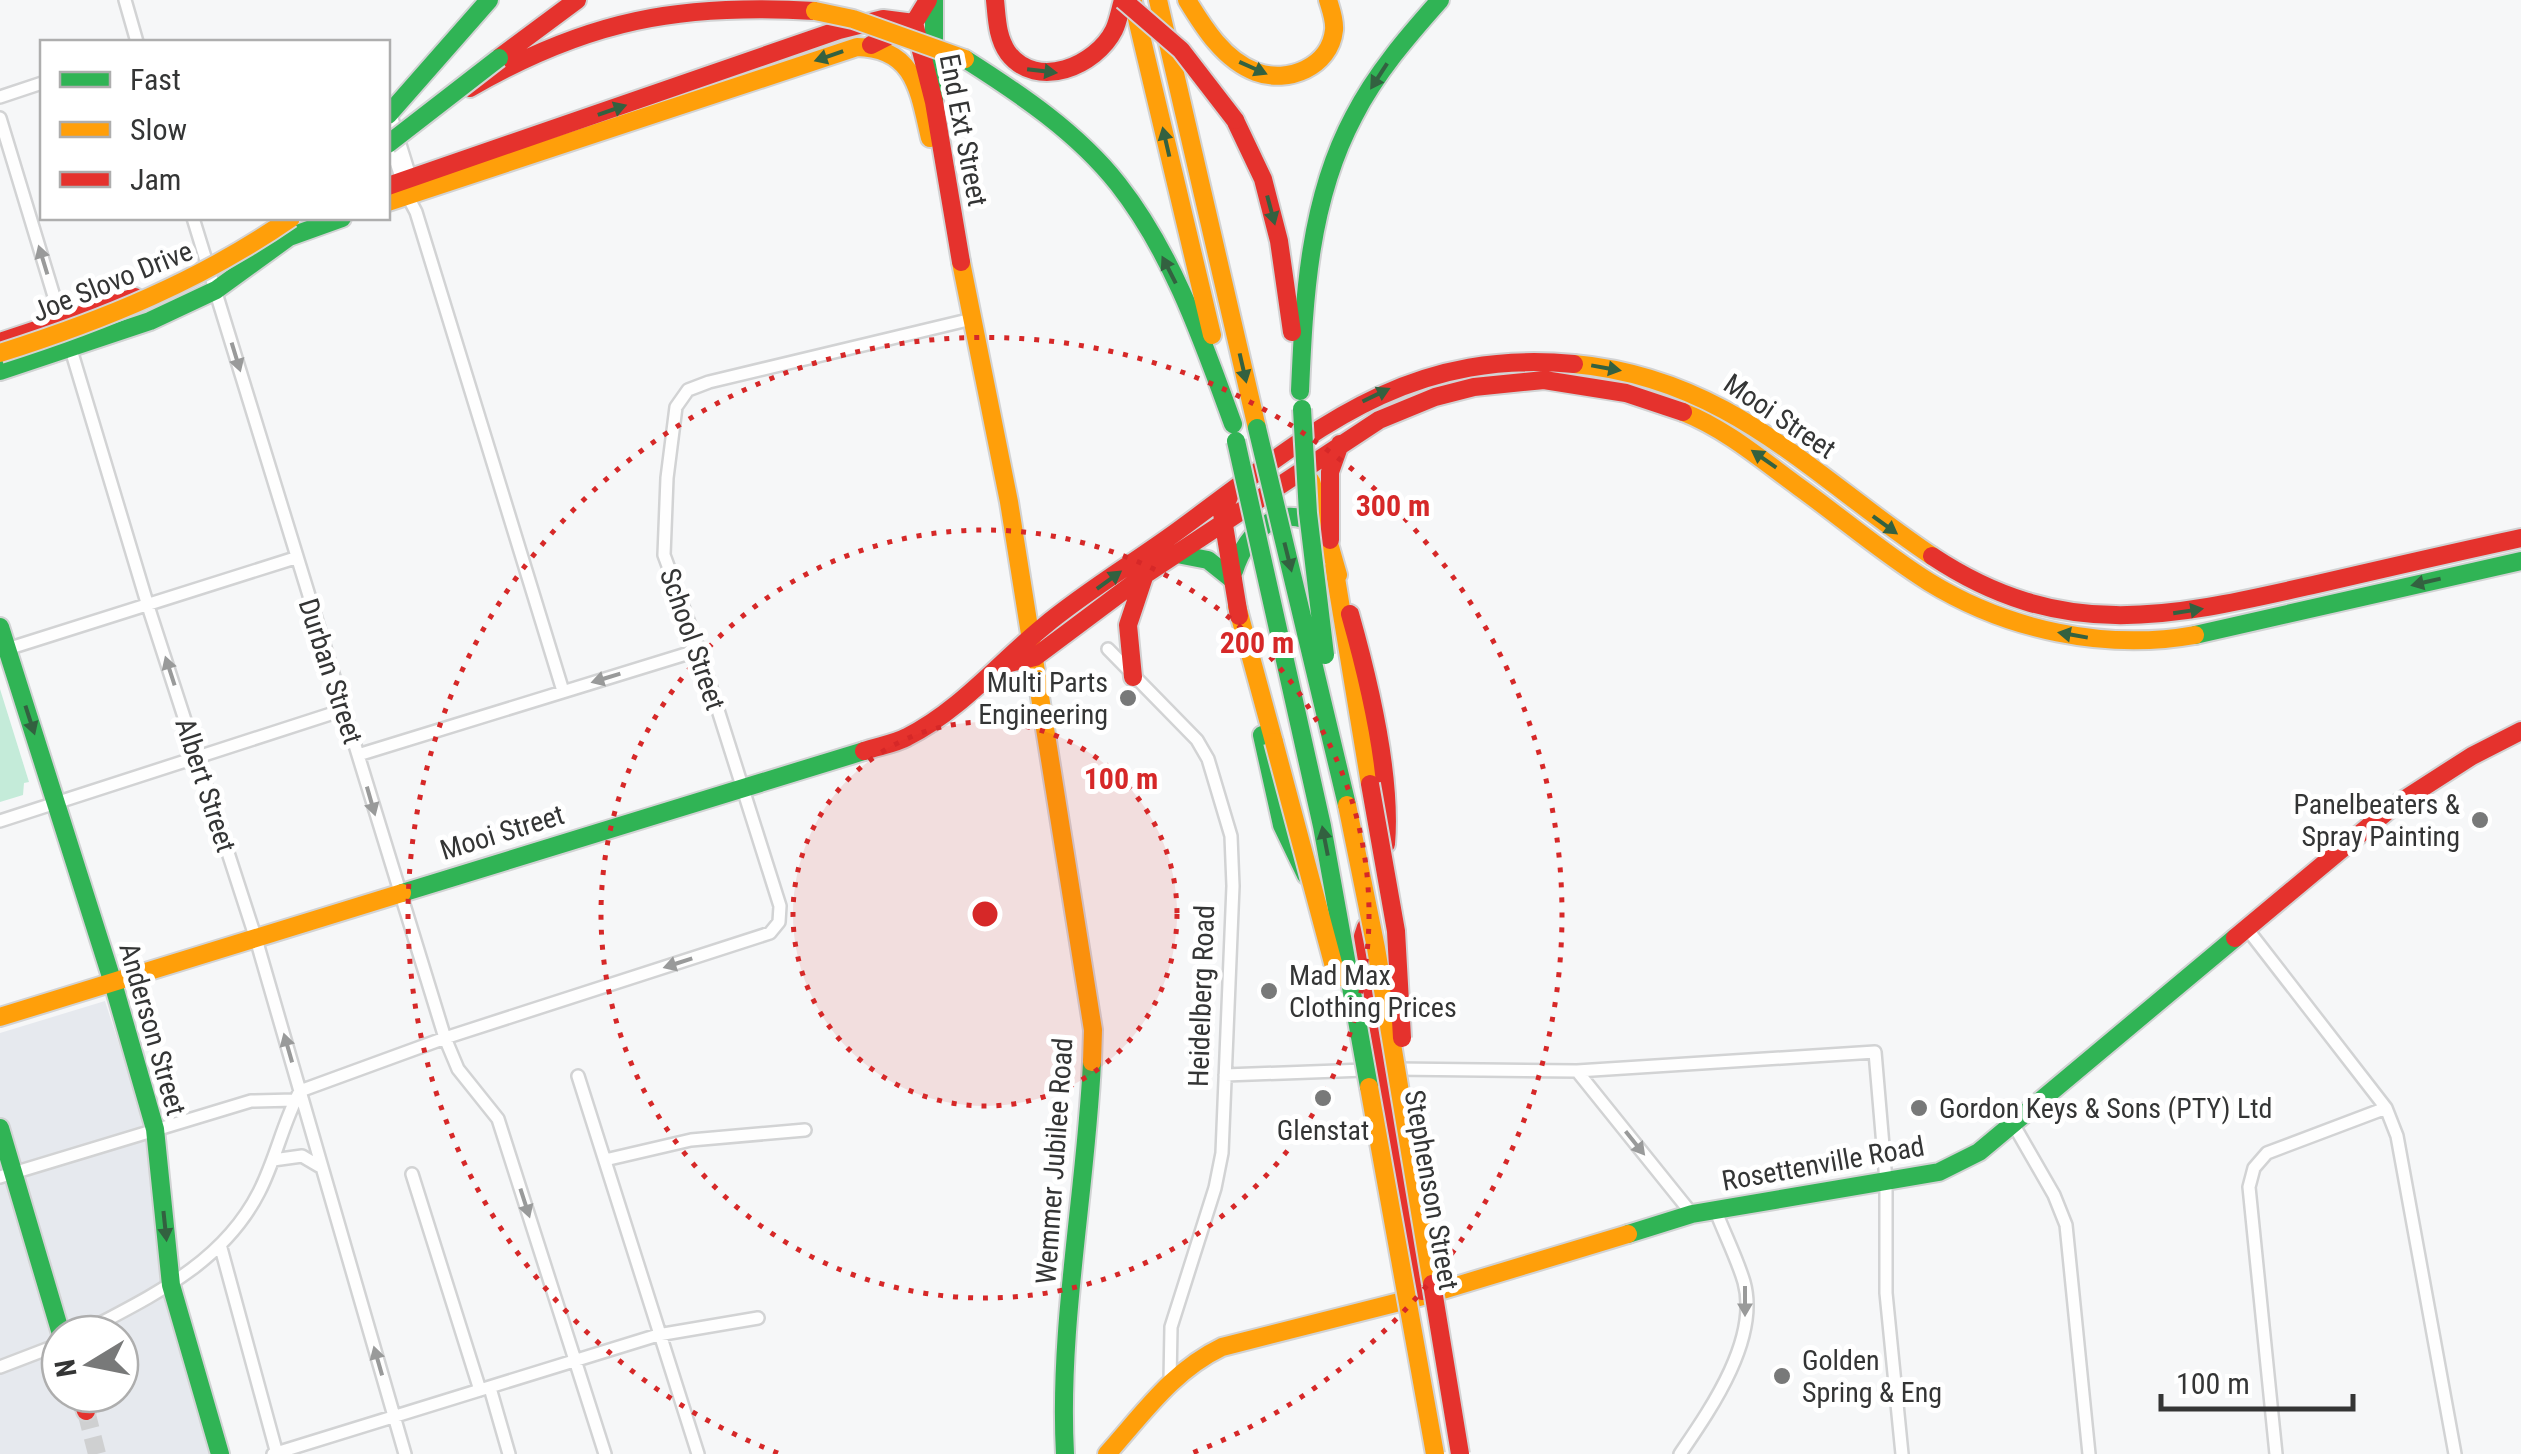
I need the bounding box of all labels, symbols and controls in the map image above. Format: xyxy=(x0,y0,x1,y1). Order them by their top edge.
legend xyxy=(40,40,390,220)
one-way arrow xyxy=(814,50,844,65)
street label: End Ext Street xyxy=(933,51,994,209)
one-way arrow xyxy=(1238,60,1268,76)
text: Fast xyxy=(130,62,181,97)
one-way arrow xyxy=(1027,63,1059,79)
one-way arrow xyxy=(1371,63,1389,90)
one-way arrow xyxy=(598,101,628,116)
text: Slow xyxy=(130,112,187,147)
one-way arrow xyxy=(1158,126,1173,157)
text: Jam xyxy=(130,162,181,197)
one-way arrow xyxy=(1264,195,1279,226)
street label: Joe Slovo Drive xyxy=(27,234,197,329)
one-way arrow xyxy=(35,245,50,275)
one-way arrow xyxy=(1161,255,1178,284)
one-way arrow xyxy=(229,342,244,372)
one-way arrow xyxy=(1236,353,1251,384)
one-way arrow xyxy=(1591,361,1622,376)
street label: Mooi Street xyxy=(1718,367,1842,466)
one-way arrow xyxy=(1362,387,1391,404)
one-way arrow xyxy=(1751,450,1777,469)
text: 300 m xyxy=(1356,488,1430,523)
one-way arrow xyxy=(1872,515,1899,534)
one-way arrow xyxy=(1281,542,1297,573)
street label: School Street xyxy=(653,564,732,714)
one-way arrow xyxy=(1096,571,1123,590)
one-way arrow xyxy=(2410,575,2441,591)
street label: Durban Street xyxy=(292,594,370,748)
one-way arrow xyxy=(2173,603,2204,618)
text: 200 m xyxy=(1220,625,1294,660)
one-way arrow xyxy=(2056,627,2088,642)
one-way arrow xyxy=(161,656,176,686)
place label: Multi Parts Engineering xyxy=(978,666,1108,731)
one-way arrow xyxy=(590,671,620,686)
marker: Multi Parts Engineering xyxy=(1117,687,1139,709)
one-way arrow xyxy=(23,705,38,735)
street label: Albert Street xyxy=(168,714,243,856)
text: 100 m xyxy=(1084,761,1158,796)
one-way arrow xyxy=(364,787,379,817)
place label: Panelbeaters & Spray Painting xyxy=(2293,788,2460,853)
street label: Mooi Street xyxy=(436,798,568,867)
marker: Panelbeaters & Spray Painting xyxy=(2469,809,2491,831)
one-way arrow xyxy=(1317,825,1332,857)
centre of rings xyxy=(967,896,1003,932)
street label: Heidelberg Road xyxy=(1182,904,1221,1088)
street label: Anderson Street xyxy=(112,939,193,1119)
one-way arrow xyxy=(662,956,692,971)
place label: Mad Max Clothing Prices xyxy=(1289,959,1457,1024)
marker: Mad Max Clothing Prices xyxy=(1258,980,1280,1002)
one-way arrow xyxy=(279,1032,295,1063)
street label: Wemmer Jubilee Road xyxy=(1029,1037,1080,1285)
marker: Glenstat xyxy=(1312,1087,1334,1109)
street label: Stephenson Street xyxy=(1398,1088,1465,1293)
place label: Gordon Keys & Sons (PTY) Ltd xyxy=(1939,1092,2272,1125)
marker: Gordon Keys & Sons (PTY) Ltd xyxy=(1908,1097,1930,1119)
place label: Glenstat xyxy=(1277,1114,1369,1147)
one-way arrow xyxy=(1624,1129,1645,1155)
street label: Rosettenville Road xyxy=(1719,1129,1927,1198)
one-way arrow xyxy=(518,1188,533,1218)
one-way arrow xyxy=(157,1211,173,1243)
one-way arrow xyxy=(1737,1286,1753,1317)
north arrow xyxy=(40,1314,140,1414)
place label: Golden Spring & Eng xyxy=(1802,1344,1942,1409)
one-way arrow xyxy=(369,1345,385,1376)
scale bar xyxy=(2161,1349,2354,1411)
text: N xyxy=(48,1357,84,1380)
marker: Golden Spring & Eng xyxy=(1771,1365,1793,1387)
text: 100 m xyxy=(2176,1366,2250,1401)

